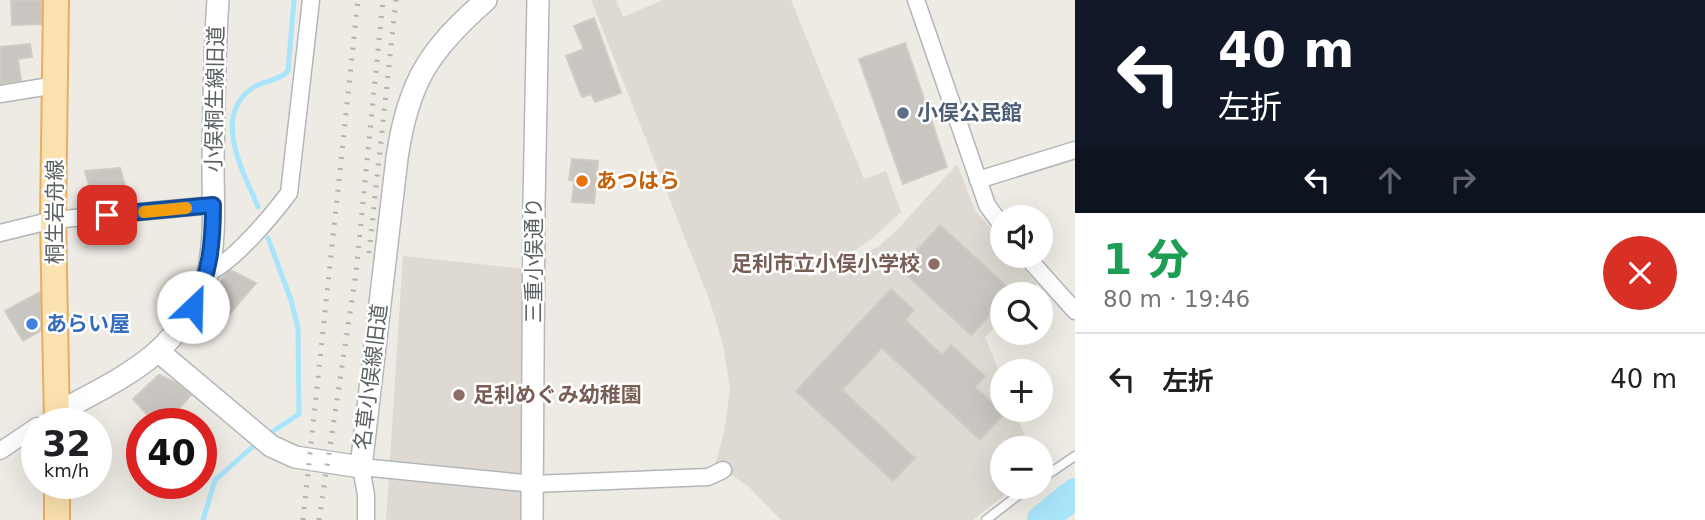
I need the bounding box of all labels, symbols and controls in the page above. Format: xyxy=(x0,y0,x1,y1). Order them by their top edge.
text: 40 m xyxy=(1218,22,1354,79)
street label: 小俣桐生線旧道 xyxy=(202,25,228,173)
icon: left xyxy=(1103,28,1194,119)
text: 左折 xyxy=(1218,88,1282,126)
place label: 小俣公民館 xyxy=(917,101,1022,125)
marker: 小俣公民館 xyxy=(895,105,911,121)
street label: 桐生岩舟線 xyxy=(43,160,67,265)
icon: left xyxy=(1298,161,1336,199)
icon: ahead xyxy=(1371,161,1409,199)
icon: right xyxy=(1444,161,1482,199)
place label: あつはら xyxy=(596,169,680,193)
marker: あつはら xyxy=(574,173,590,189)
pin xyxy=(77,185,137,245)
icon: arrive xyxy=(88,196,126,234)
street label: 三重小俣通り xyxy=(522,197,546,323)
map controls xyxy=(990,205,1053,499)
button: sound xyxy=(990,205,1053,268)
text: 1 分 xyxy=(1103,235,1189,284)
button: close xyxy=(1603,236,1677,310)
place label: 足利市立小俣小学校 xyxy=(731,252,920,276)
marker: 足利市立小俣小学校 xyxy=(926,256,942,272)
position arrow xyxy=(156,270,230,344)
button: search xyxy=(990,282,1053,345)
text: 80 m · 19:46 xyxy=(1103,286,1250,312)
street label: 名草小俣線旧道 xyxy=(350,303,392,451)
place label: あらい屋 xyxy=(46,312,130,336)
marker: あらい屋 xyxy=(24,316,40,332)
button: + xyxy=(990,359,1053,422)
icon: left xyxy=(1103,360,1141,398)
text: 40 m xyxy=(1610,364,1677,394)
text: 左折 xyxy=(1162,366,1214,396)
place label: 足利めぐみ幼稚園 xyxy=(473,383,642,407)
marker: 足利めぐみ幼稚園 xyxy=(451,387,467,403)
speed limit sign: 40 xyxy=(126,408,217,499)
text: 32 xyxy=(42,424,91,464)
button: − xyxy=(990,436,1053,499)
text: km/h xyxy=(44,460,89,481)

